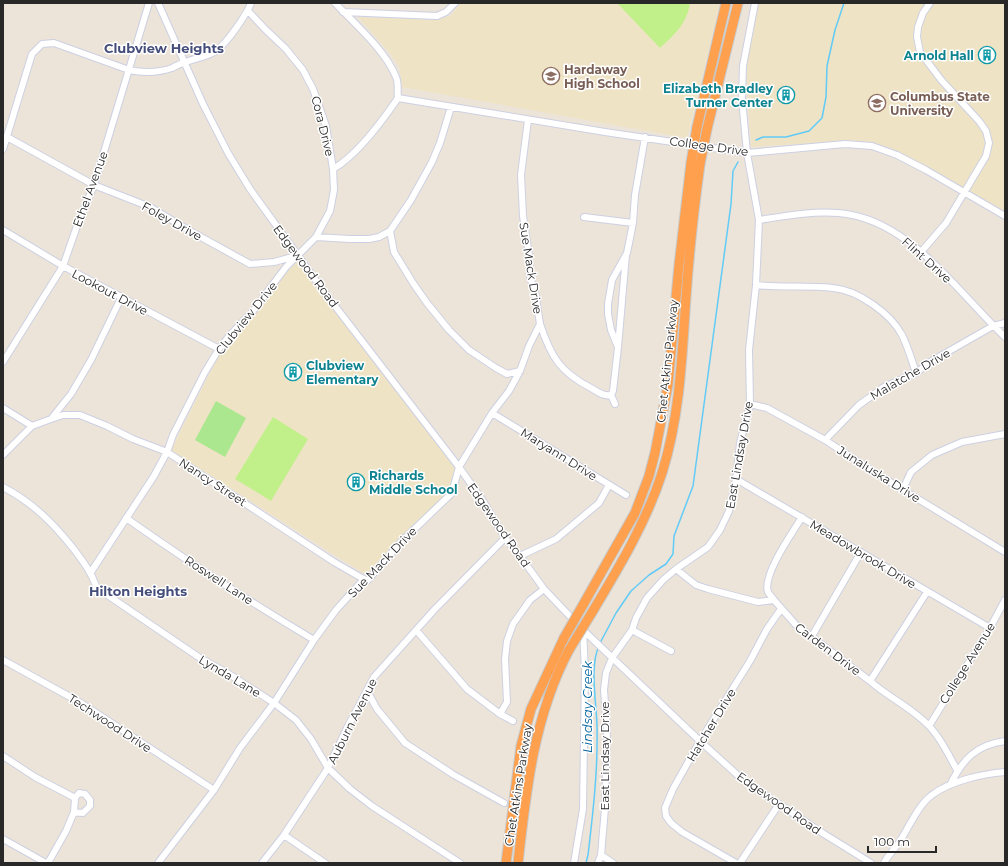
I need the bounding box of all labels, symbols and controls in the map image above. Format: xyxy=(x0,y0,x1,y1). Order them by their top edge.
district label: Clubview Heights xyxy=(104,40,224,56)
building icon: Arnold Hall xyxy=(977,45,997,65)
place label: Arnold Hall xyxy=(903,48,974,63)
place label: Hardaway High School xyxy=(564,62,640,91)
school or university icon: Hardaway High School xyxy=(541,66,561,86)
place label: Elizabeth Bradley Turner Center xyxy=(663,81,774,110)
building icon: Elizabeth Bradley Turner Center xyxy=(776,85,796,105)
place label: Columbus State University xyxy=(890,89,990,118)
school or university icon: Columbus State University xyxy=(867,93,887,113)
street label: Cora Drive xyxy=(308,94,338,158)
street label: College Drive xyxy=(669,133,749,159)
street label: Ethel Avenue xyxy=(69,149,111,229)
street label: Foley Drive xyxy=(139,198,205,244)
street label: Sue Mack Drive xyxy=(516,221,546,315)
street label: Edgewood Road xyxy=(270,222,342,310)
street label: Flint Drive xyxy=(899,234,955,286)
street label: Lookout Drive xyxy=(69,266,151,318)
street label: Clubview Drive xyxy=(212,278,280,358)
street label: Chet Atkins Parkway xyxy=(653,298,681,423)
street label: Malatche Drive xyxy=(867,345,953,403)
place label: Clubview Elementary xyxy=(306,358,379,387)
building icon: Clubview Elementary xyxy=(283,362,303,382)
street label: East Lindsay Drive xyxy=(722,400,756,510)
street label: Maryann Drive xyxy=(518,424,600,484)
street label: Junaluska Drive xyxy=(834,442,923,506)
street label: Nancy Street xyxy=(176,455,250,509)
place label: Richards Middle School xyxy=(369,468,458,497)
building icon: Richards Middle School xyxy=(346,472,366,492)
street label: Edgewood Road xyxy=(464,480,534,570)
street label: Meadowbrook Drive xyxy=(807,516,919,592)
street label: Sue Mack Drive xyxy=(344,523,420,601)
street label: Roswell Lane xyxy=(182,552,256,608)
district label: Hilton Heights xyxy=(89,583,187,599)
street label: Carden Drive xyxy=(792,619,864,679)
street label: College Avenue xyxy=(936,619,998,707)
street label: Lynda Lane xyxy=(196,652,264,700)
water label: Lindsay Creek xyxy=(579,660,595,753)
street label: Auburn Avenue xyxy=(324,676,380,766)
street label: Hatcher Drive xyxy=(683,686,739,764)
street label: Techwood Drive xyxy=(66,690,154,756)
street label: East Lindsay Drive xyxy=(597,701,612,811)
street label: Chet Atkins Parkway xyxy=(501,722,535,847)
street label: Edgewood Road xyxy=(734,768,824,838)
scale bar xyxy=(868,828,936,854)
text: 100 m xyxy=(874,834,910,849)

